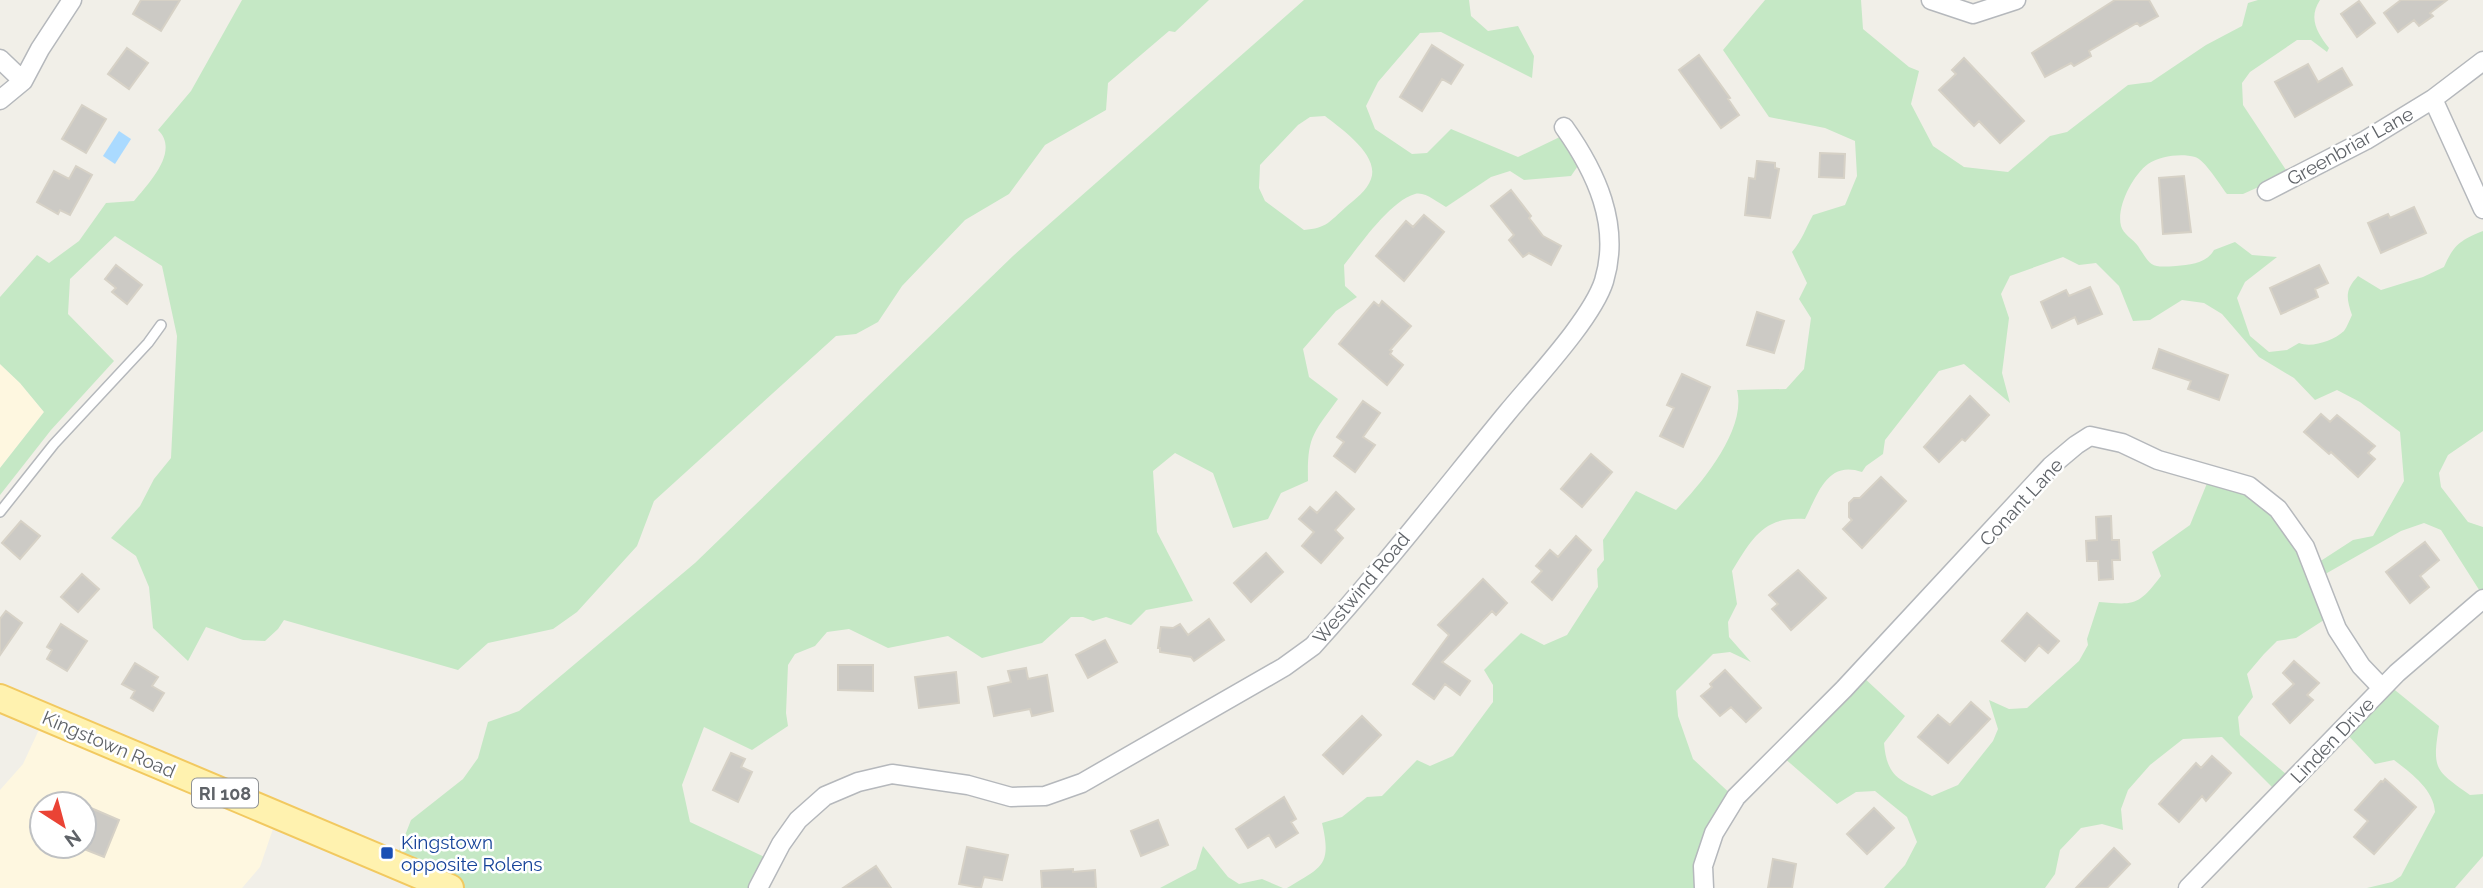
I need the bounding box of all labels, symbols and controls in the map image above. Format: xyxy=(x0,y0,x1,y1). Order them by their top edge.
street label: Greenbriar Lane xyxy=(2283,102,2417,190)
street label: Conant Lane xyxy=(1975,454,2067,550)
street label: Westwind Road xyxy=(1308,528,1414,648)
street label: Linden Drive xyxy=(2286,693,2378,787)
street label: Kingstown Road xyxy=(39,706,179,782)
road number: RI 108 xyxy=(192,778,258,808)
north arrow xyxy=(28,790,98,860)
text: N xyxy=(61,826,85,852)
place label: Kingstown opposite Rolens xyxy=(401,831,543,875)
marker: Kingstown opposite Rolens xyxy=(379,845,395,861)

